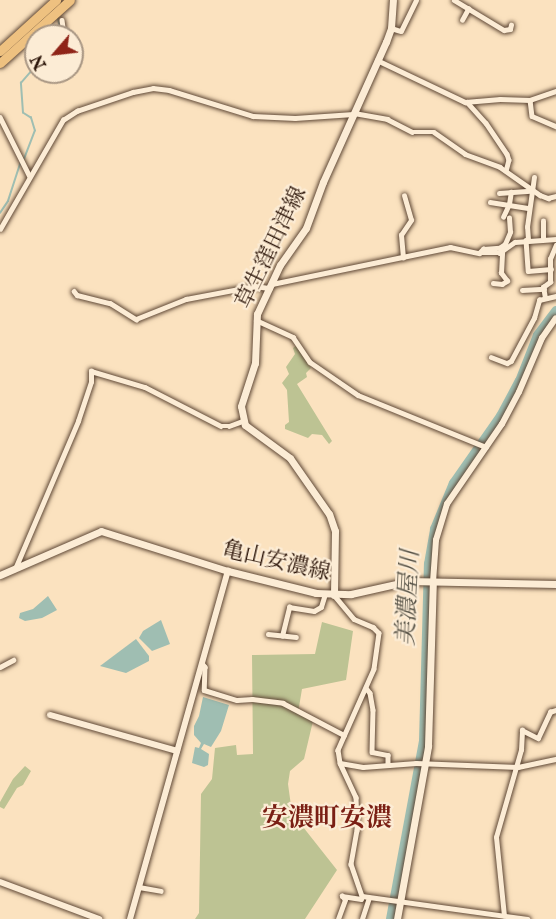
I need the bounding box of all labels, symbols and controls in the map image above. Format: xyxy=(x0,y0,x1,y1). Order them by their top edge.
north arrow xyxy=(24,24,84,84)
text: N xyxy=(28,51,52,72)
street label: 草生窪田津線 xyxy=(231,183,313,313)
street label: 亀山安濃線 xyxy=(219,537,333,587)
water label: 美濃屋川 xyxy=(392,549,426,647)
district label: 安濃町安濃 xyxy=(262,803,392,835)

